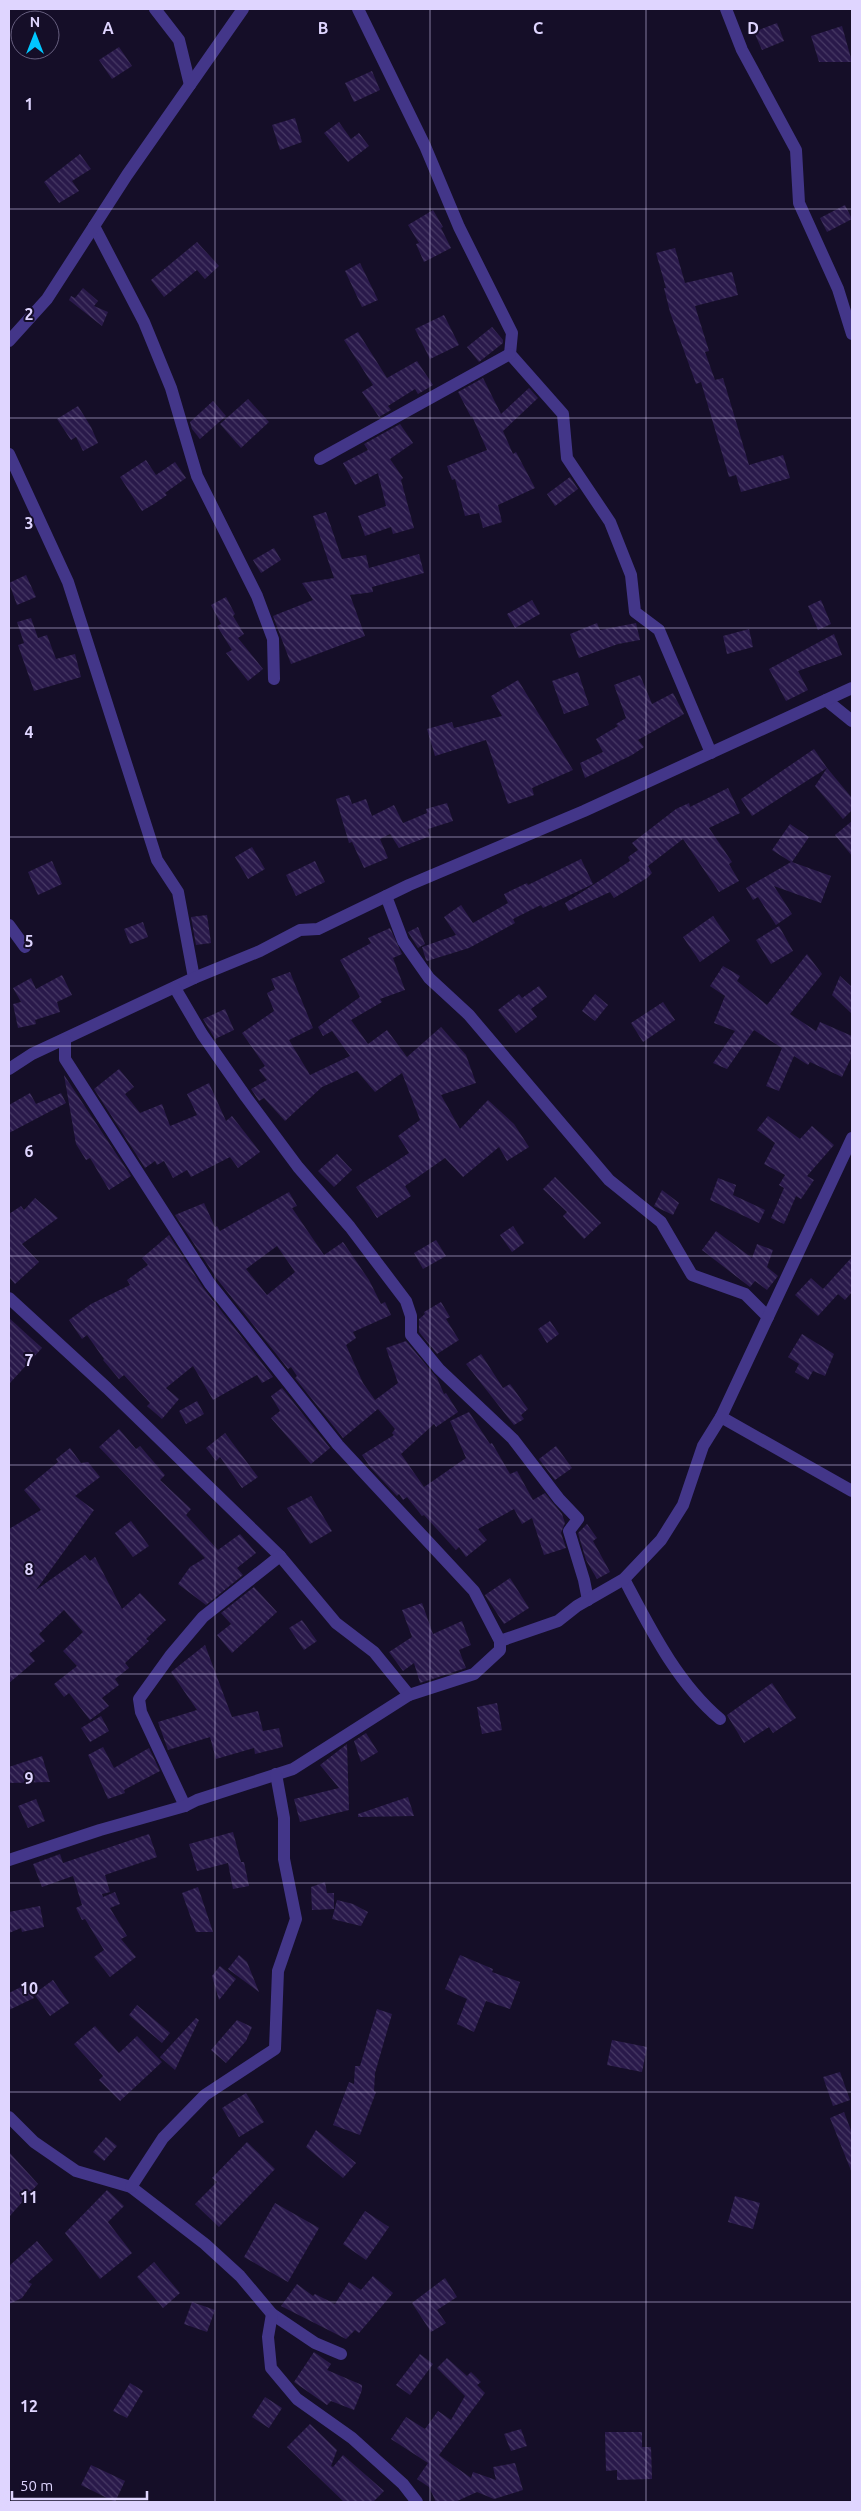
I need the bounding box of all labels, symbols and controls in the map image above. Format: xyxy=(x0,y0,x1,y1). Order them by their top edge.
north arrow xyxy=(10,10,60,60)
text: N xyxy=(30,14,40,30)
text: A xyxy=(102,19,114,37)
text: B xyxy=(318,19,328,37)
text: C xyxy=(533,19,543,37)
text: D xyxy=(747,19,759,37)
text: 1 xyxy=(24,95,34,113)
text: 2 xyxy=(24,305,34,323)
text: 3 xyxy=(24,514,34,532)
text: 4 xyxy=(24,723,34,741)
text: 5 xyxy=(24,932,34,950)
text: 6 xyxy=(24,1142,34,1160)
text: 7 xyxy=(24,1351,34,1369)
text: 8 xyxy=(24,1560,34,1578)
text: 9 xyxy=(24,1769,34,1787)
text: 10 xyxy=(20,1979,38,1997)
text: 11 xyxy=(20,2188,38,2206)
text: 12 xyxy=(20,2397,38,2415)
scale bar xyxy=(12,2468,148,2500)
text: 50 m xyxy=(20,2477,53,2494)

